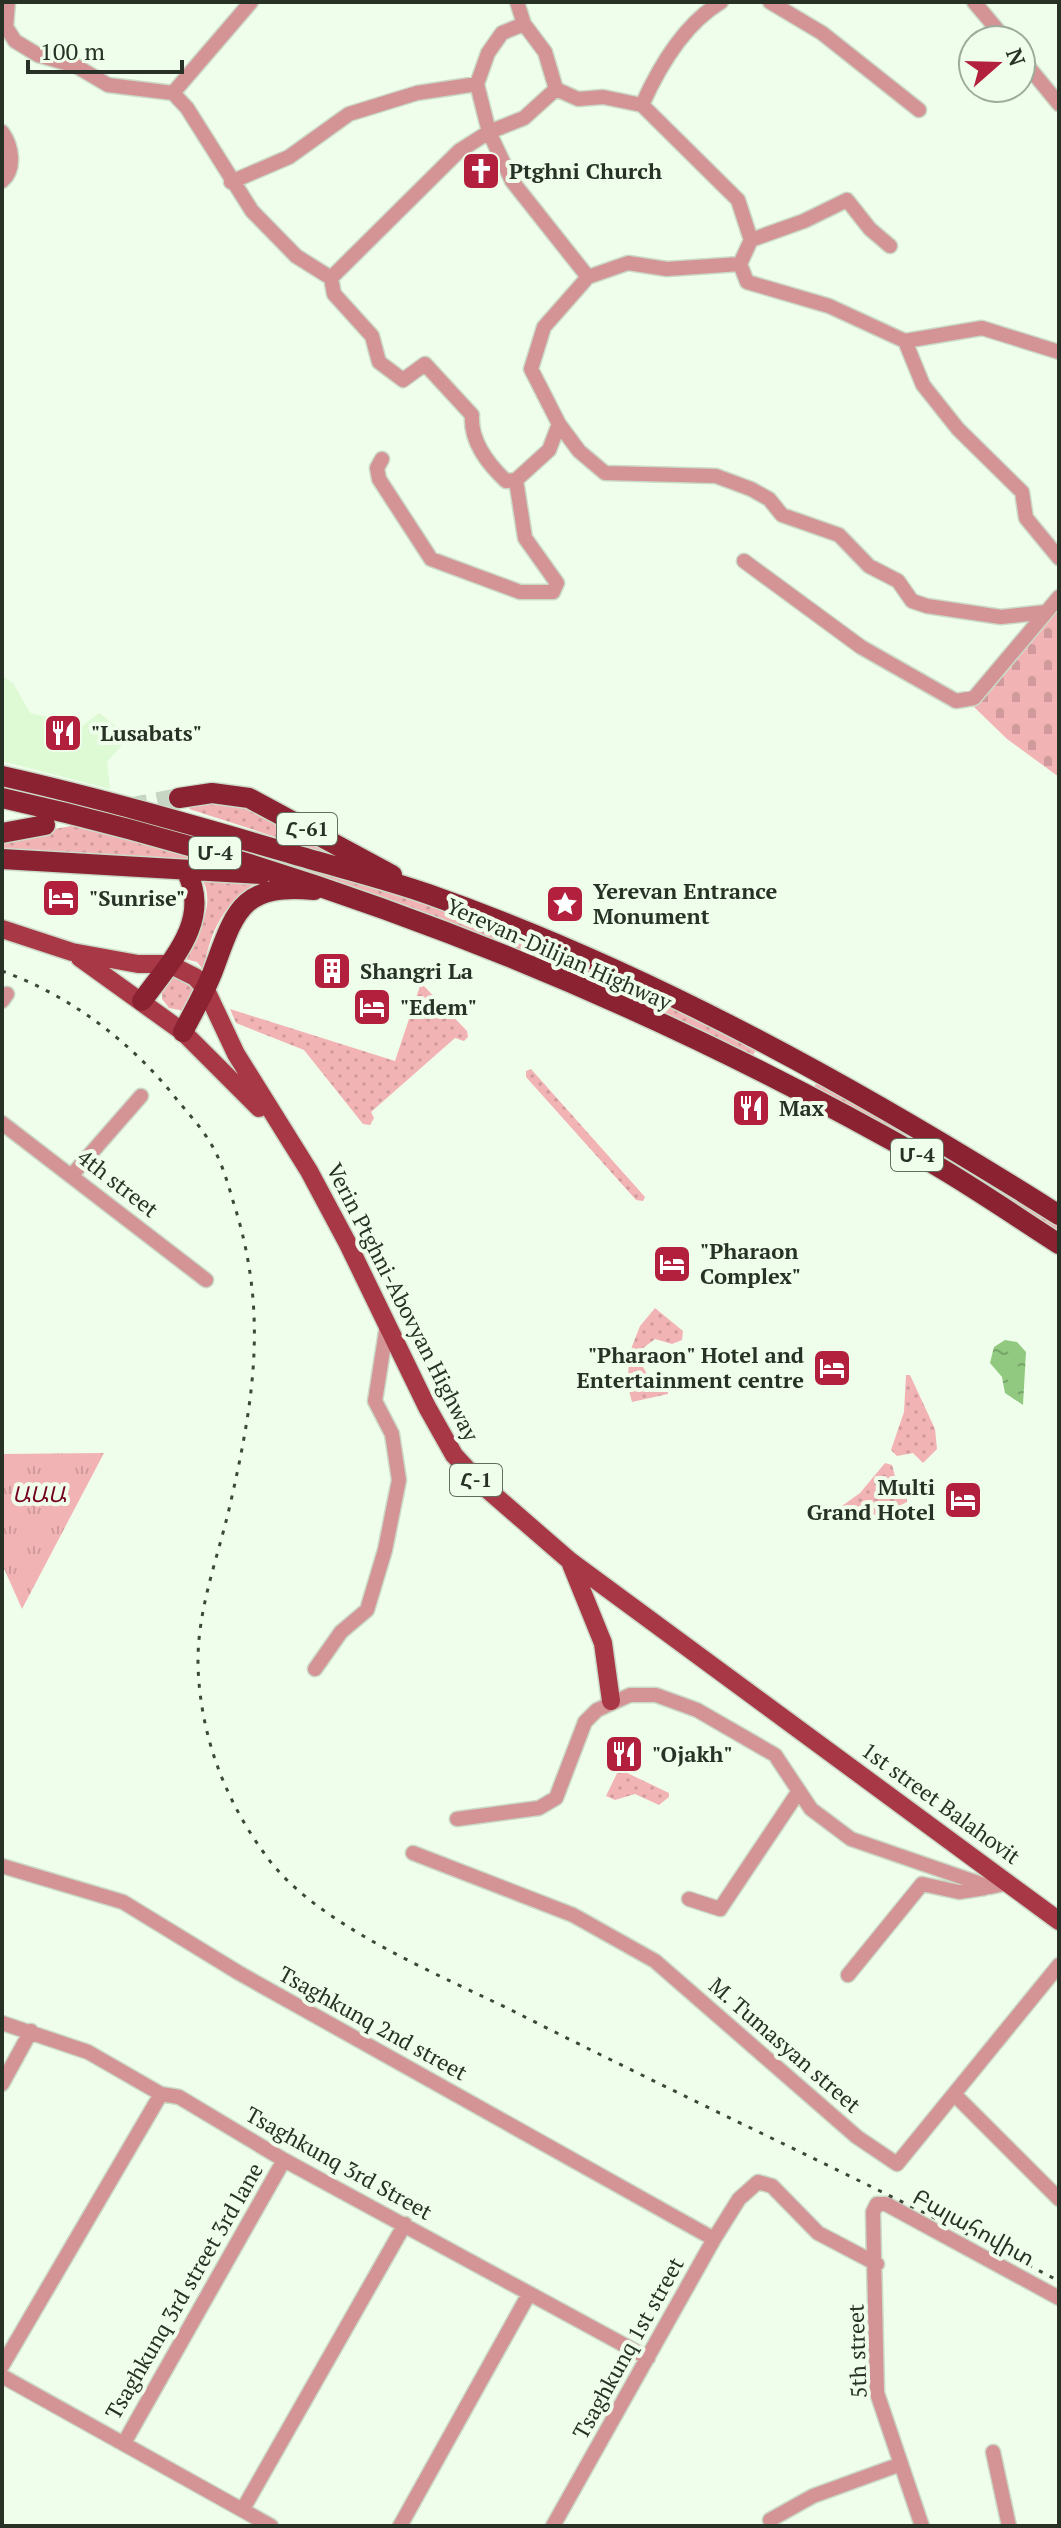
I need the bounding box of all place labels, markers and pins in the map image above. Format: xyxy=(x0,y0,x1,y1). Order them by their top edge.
church icon: Ptghni Church xyxy=(460,150,502,192)
place label: Ptghni Church xyxy=(509,156,662,185)
restaurant icon: "Lusabats" xyxy=(42,712,84,754)
place label: "Lusabats" xyxy=(91,718,202,747)
place label: Yerevan Entrance Monument xyxy=(593,876,778,930)
hotel icon: "Sunrise" xyxy=(40,877,82,919)
place label: "Sunrise" xyxy=(89,883,185,912)
place icon: Yerevan Entrance Monument xyxy=(544,883,586,925)
building icon: Shangri La xyxy=(311,950,353,992)
place label: Shangri La xyxy=(360,956,473,985)
hotel icon: "Edem" xyxy=(351,986,393,1028)
place label: "Edem" xyxy=(400,992,477,1021)
restaurant icon: Max xyxy=(730,1087,772,1129)
place label: Max xyxy=(779,1093,825,1122)
place label: "Pharaon Complex" xyxy=(700,1236,801,1290)
hotel icon: "Pharaon Complex" xyxy=(651,1243,693,1285)
place label: "Pharaon" Hotel and Entertainment centre xyxy=(577,1340,804,1394)
hotel icon: "Pharaon" Hotel and Entertainment centre xyxy=(811,1347,853,1389)
place label: Multi Grand Hotel xyxy=(807,1472,935,1526)
hotel icon: Multi Grand Hotel xyxy=(942,1479,984,1521)
restaurant icon: "Ojakh" xyxy=(603,1733,645,1775)
place label: "Ojakh" xyxy=(652,1739,733,1768)

